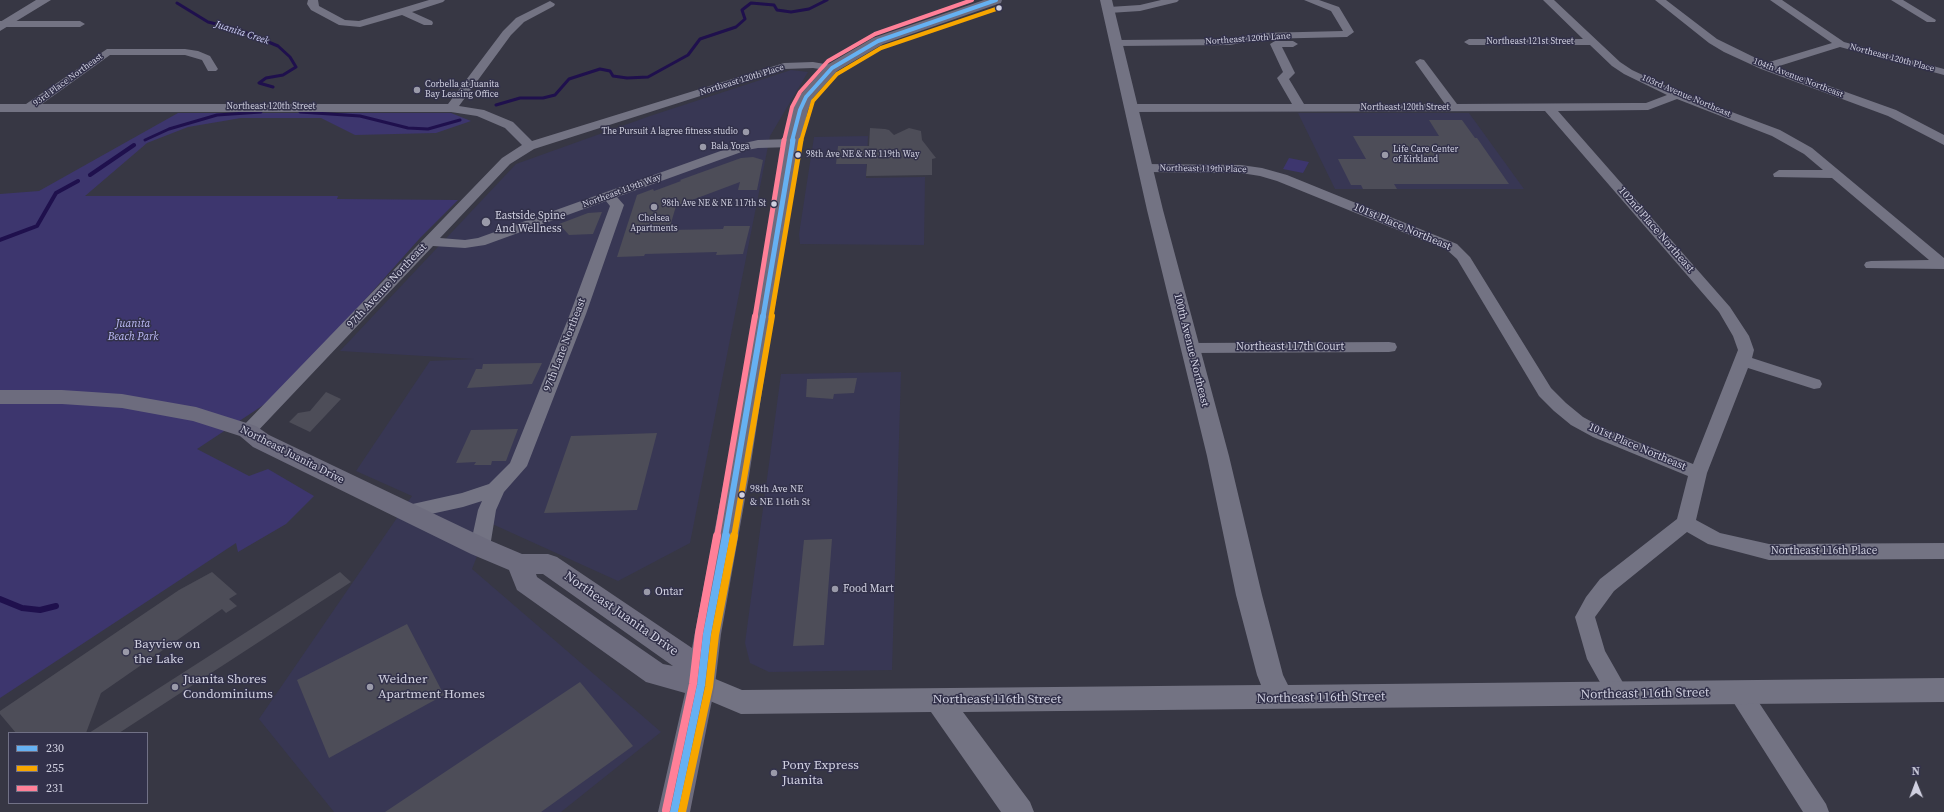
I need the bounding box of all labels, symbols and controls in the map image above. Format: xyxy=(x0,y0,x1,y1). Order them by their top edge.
unlabelled marker xyxy=(994,3,1004,13)
water label: Juanita Creek xyxy=(213,19,271,47)
street label: Northeast 120th Lane xyxy=(1205,31,1291,47)
street label: Northeast 121st Street xyxy=(1486,37,1574,47)
street label: Northeast 120th Place xyxy=(1849,42,1935,74)
street label: 93rd Place Northeast xyxy=(31,51,105,109)
street label: 104th Avenue Northeast xyxy=(1752,56,1844,100)
street label: Northeast 120th Place xyxy=(699,62,785,98)
street label: 103rd Avenue Northeast xyxy=(1640,72,1732,120)
place label: Corbella at Juanita Bay Leasing Office xyxy=(425,80,499,101)
marker: Corbella at Juanita Bay Leasing Office xyxy=(412,85,422,95)
street label: Northeast 120th Street xyxy=(227,102,315,112)
street label: Northeast 120th Street xyxy=(1361,103,1449,113)
place label: The Pursuit A lagree fitness studio xyxy=(601,127,738,137)
marker: The Pursuit A lagree fitness studio xyxy=(741,127,751,137)
marker: Bala Yoga xyxy=(698,142,708,152)
place label: Bala Yoga xyxy=(711,142,749,152)
place label: Life Care Center of Kirkland xyxy=(1393,145,1458,166)
marker: 98th Ave NE & NE 119th Way xyxy=(793,150,803,160)
place label: 98th Ave NE & NE 119th Way xyxy=(806,150,920,160)
marker: Life Care Center of Kirkland xyxy=(1380,150,1390,160)
street label: Northeast 119th Place xyxy=(1159,163,1247,175)
street label: Northeast 119th Way xyxy=(581,172,663,210)
street label: 102nd Place Northeast xyxy=(1615,184,1697,276)
place label: 98th Ave NE & NE 117th St xyxy=(662,199,766,209)
marker: 98th Ave NE & NE 117th St xyxy=(769,199,779,209)
street label: 101st Place Northeast xyxy=(1351,200,1453,254)
marker: Chelsea Apartments xyxy=(649,202,659,212)
place label: Eastside Spine And Wellness xyxy=(495,209,566,235)
place label: Chelsea Apartments xyxy=(630,214,678,235)
marker: Eastside Spine And Wellness xyxy=(480,216,492,228)
street label: 97th Avenue Northeast xyxy=(344,241,430,331)
street label: 100th Avenue Northeast xyxy=(1171,292,1211,408)
street label: 97th Lane Northeast xyxy=(541,296,589,394)
park label: Juanita Beach Park xyxy=(108,317,158,343)
street label: Northeast 117th Court xyxy=(1236,340,1344,354)
street label: 101st Place Northeast xyxy=(1586,420,1688,474)
street label: Northeast Juanita Drive xyxy=(238,423,346,487)
place label: 98th Ave NE & NE 116th St xyxy=(750,483,810,506)
marker: 98th Ave NE & NE 116th St xyxy=(737,490,747,500)
street label: Northeast 116th Place xyxy=(1771,544,1877,558)
street label: Northeast Juanita Drive xyxy=(561,569,681,659)
place label: Food Mart xyxy=(843,582,893,596)
marker: Food Mart xyxy=(830,584,840,594)
place label: Ontar xyxy=(655,585,683,599)
marker: Ontar xyxy=(642,587,652,597)
place label: Bayview on the Lake xyxy=(134,637,200,668)
marker: Bayview on the Lake xyxy=(121,647,131,657)
place label: Juanita Shores Condominiums xyxy=(183,672,273,703)
place label: Weidner Apartment Homes xyxy=(378,672,485,703)
marker: Juanita Shores Condominiums xyxy=(170,682,180,692)
marker: Weidner Apartment Homes xyxy=(365,682,375,692)
street label: Northeast 116th Street xyxy=(1581,685,1709,703)
street label: Northeast 116th Street xyxy=(1257,689,1385,707)
street label: Northeast 116th Street xyxy=(933,692,1061,708)
legend xyxy=(8,732,148,804)
text: 230 xyxy=(46,740,64,756)
place label: Pony Express Juanita xyxy=(782,758,859,789)
text: 255 xyxy=(46,760,64,776)
north arrow xyxy=(1896,764,1936,804)
text: N xyxy=(1912,764,1920,779)
marker: Pony Express Juanita xyxy=(769,768,779,778)
text: 231 xyxy=(46,780,64,796)

